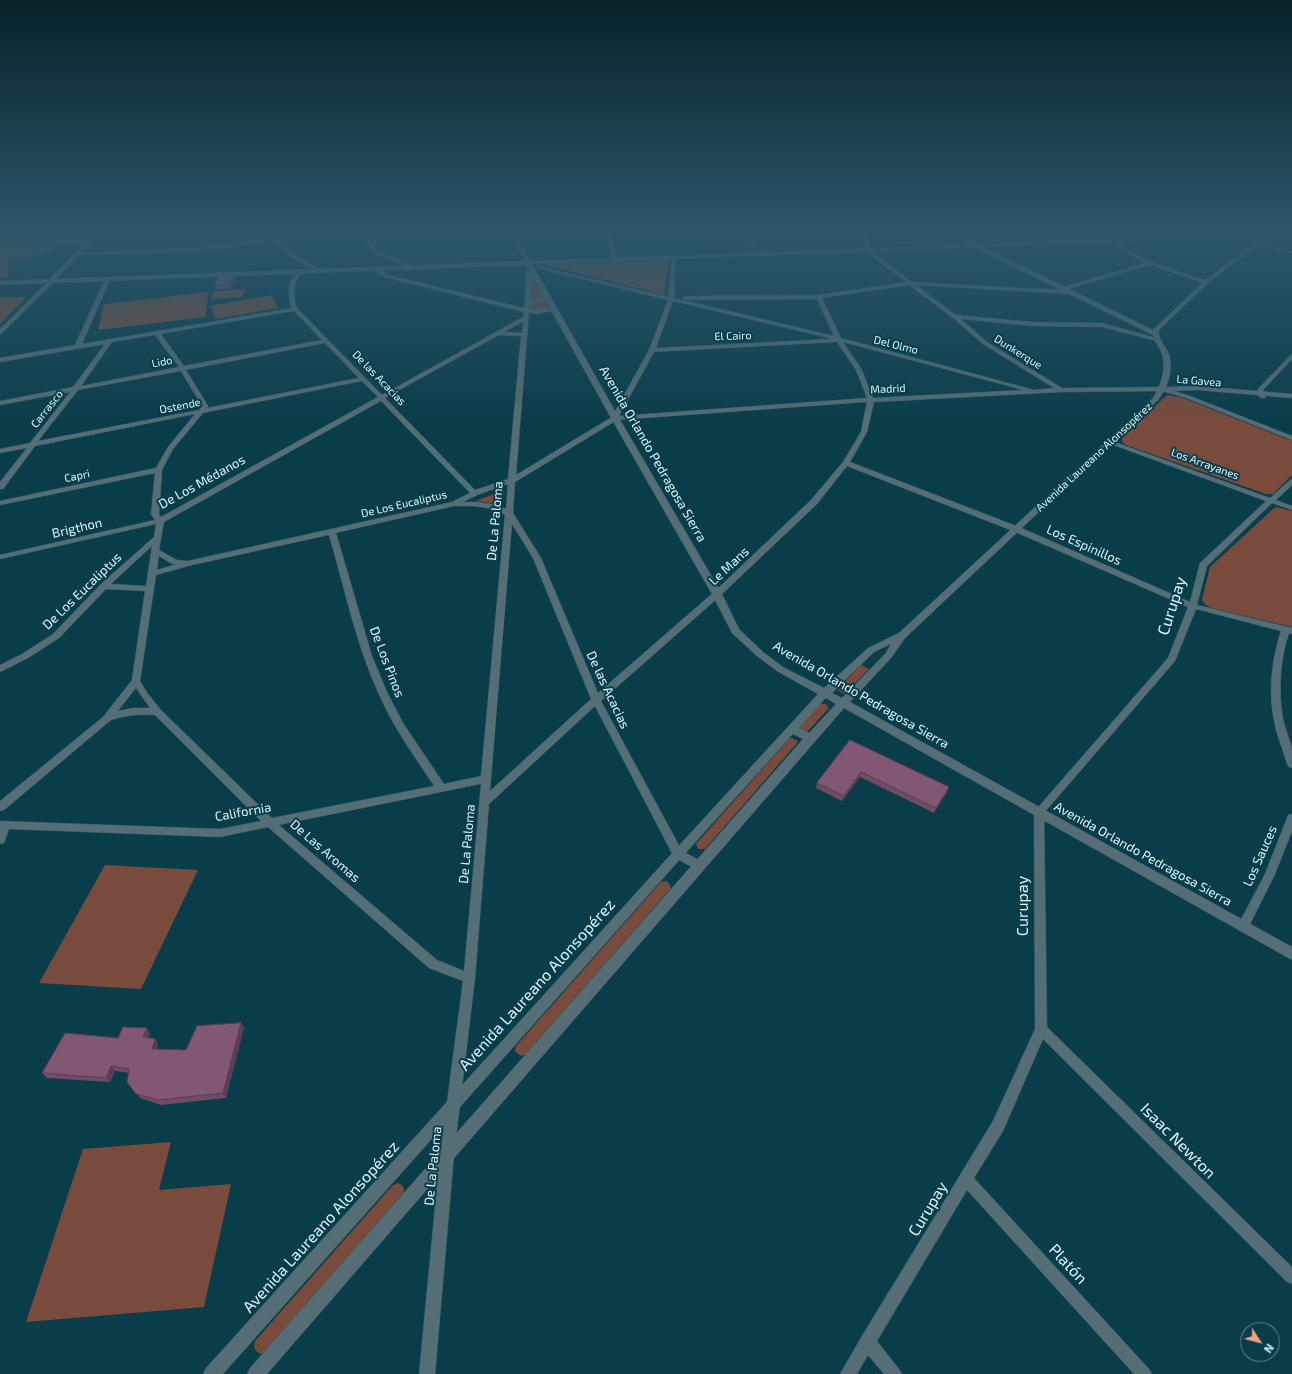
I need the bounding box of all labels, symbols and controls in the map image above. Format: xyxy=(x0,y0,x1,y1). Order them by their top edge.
street label: El Cairo xyxy=(714,329,752,343)
street label: Dunkerque xyxy=(992,332,1044,372)
street label: Del Olmo xyxy=(872,333,920,357)
street label: De las Acacias xyxy=(350,348,408,408)
street label: Lido xyxy=(150,354,174,370)
street label: Avenida Orlando Pedragosa Sierra xyxy=(596,363,710,545)
street label: La Gavea xyxy=(1176,372,1222,390)
street label: Madrid xyxy=(870,381,906,397)
street label: Carrasco xyxy=(28,387,66,431)
street label: Ostende xyxy=(158,396,202,416)
street label: Avenida Laureano Alonsopérez xyxy=(1033,400,1155,514)
street label: Los Arrayanes xyxy=(1169,446,1241,482)
street label: De Los Médanos xyxy=(156,452,248,512)
street label: Capri xyxy=(63,467,91,485)
street label: De La Paloma xyxy=(484,481,506,561)
street label: De Los Eucaliptus xyxy=(360,488,448,520)
street label: Brigthon xyxy=(50,515,104,541)
street label: Los Espinillos xyxy=(1044,521,1124,569)
street label: Le Mans xyxy=(706,544,752,588)
street label: De Los Eucaliptus xyxy=(39,549,125,633)
street label: Curupay xyxy=(1154,574,1190,638)
street label: De Los Pinos xyxy=(366,624,408,700)
street label: Avenida Orlando Pedragosa Sierra xyxy=(770,638,952,752)
street label: De las Acacias xyxy=(583,649,633,731)
street label: California xyxy=(214,799,272,825)
street label: Avenida Orlando Pedragosa Sierra xyxy=(1051,799,1235,909)
street label: De La Paloma xyxy=(456,804,478,884)
street label: De Las Aromas xyxy=(287,816,363,886)
street label: Los Sauces xyxy=(1240,823,1280,889)
street label: Curupay xyxy=(1013,876,1033,936)
street label: Avenida Laureano Alonsopérez xyxy=(455,895,619,1075)
street label: Isaac Newton xyxy=(1136,1099,1220,1183)
street label: De La Paloma xyxy=(421,1126,445,1206)
street label: Avenida Laureano Alonsopérez xyxy=(239,1137,403,1317)
street label: Curupay xyxy=(904,1178,952,1240)
street label: Platón xyxy=(1045,1240,1091,1288)
north arrow xyxy=(1240,1322,1280,1362)
text: N xyxy=(1262,1342,1277,1356)

